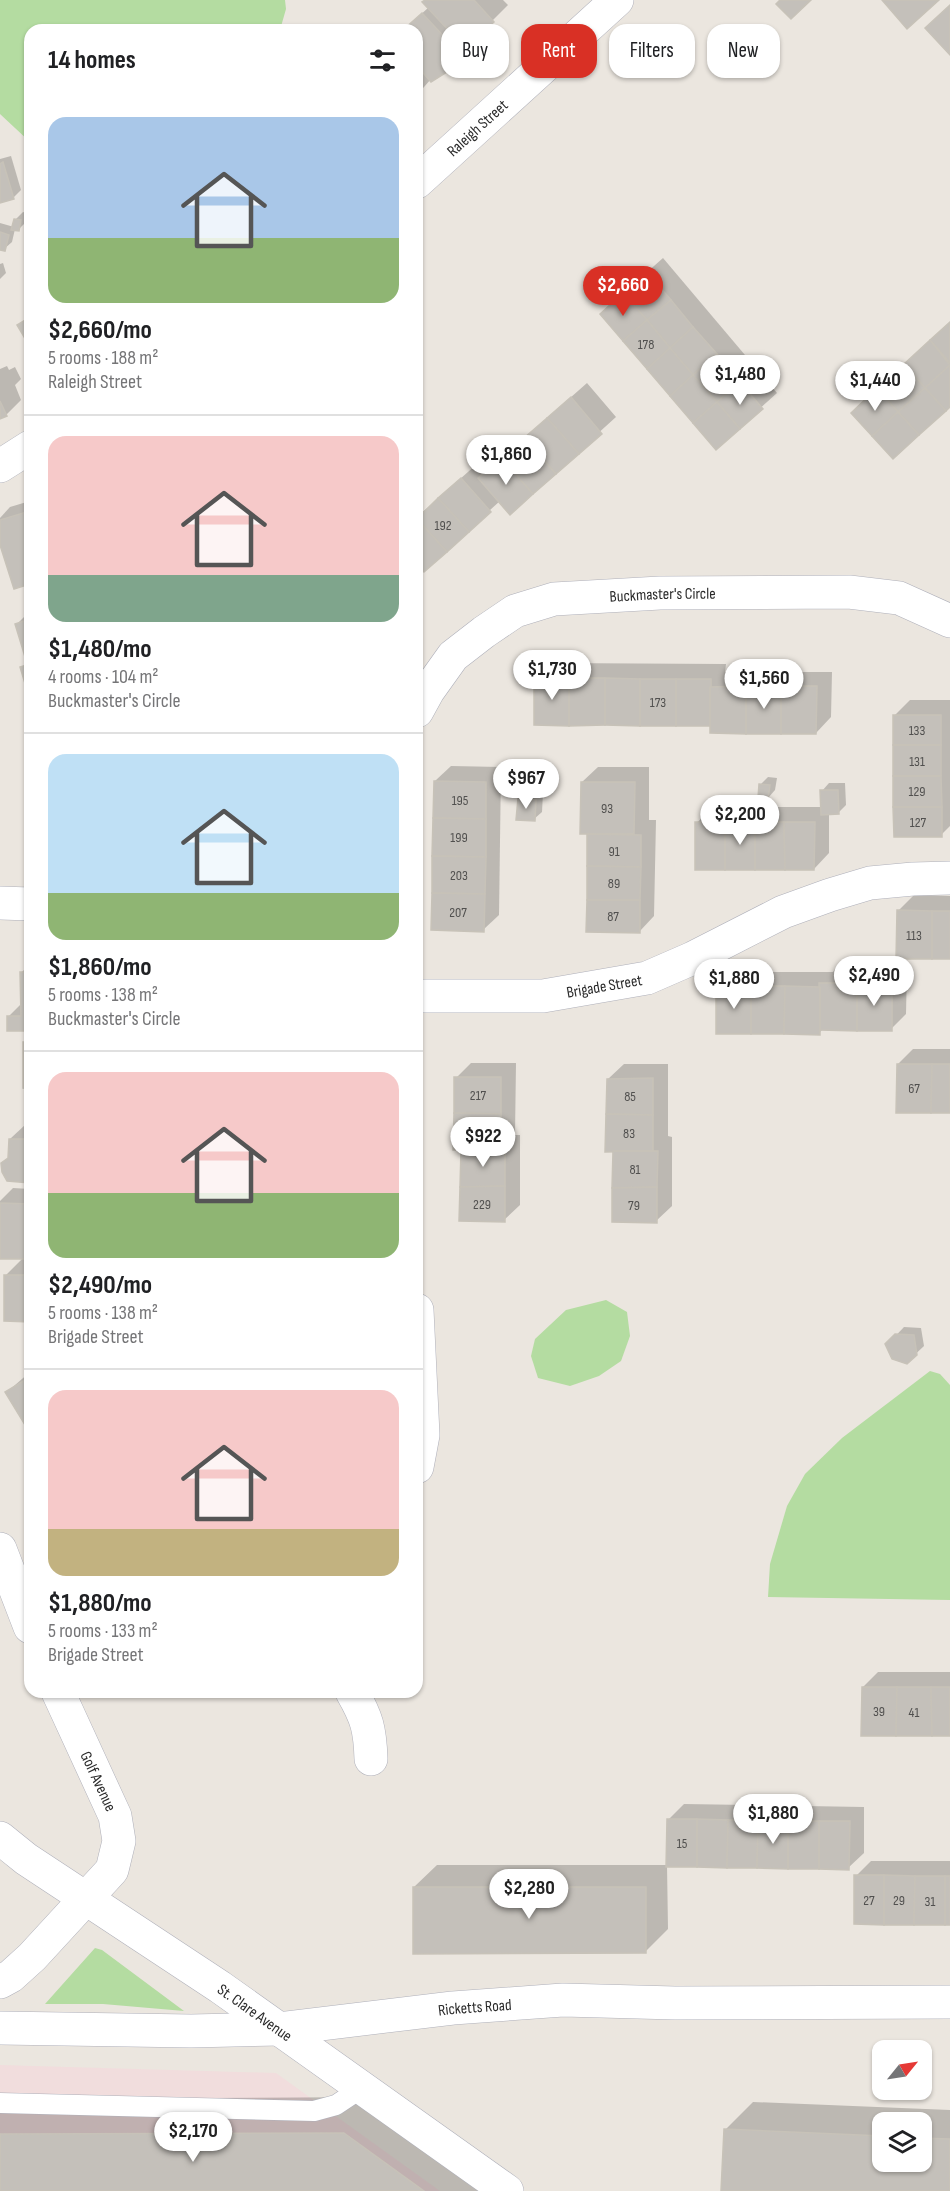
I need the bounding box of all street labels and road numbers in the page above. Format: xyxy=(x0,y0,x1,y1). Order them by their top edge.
street label: Raleigh Street xyxy=(444,96,512,161)
street label: Buckmaster's Circle xyxy=(609,585,716,607)
street label: Brigade Street xyxy=(565,971,644,1003)
street label: Golf Avenue xyxy=(76,1749,120,1815)
street label: St. Clare Avenue xyxy=(213,1980,295,2046)
street label: Ricketts Road xyxy=(437,1996,512,2021)

